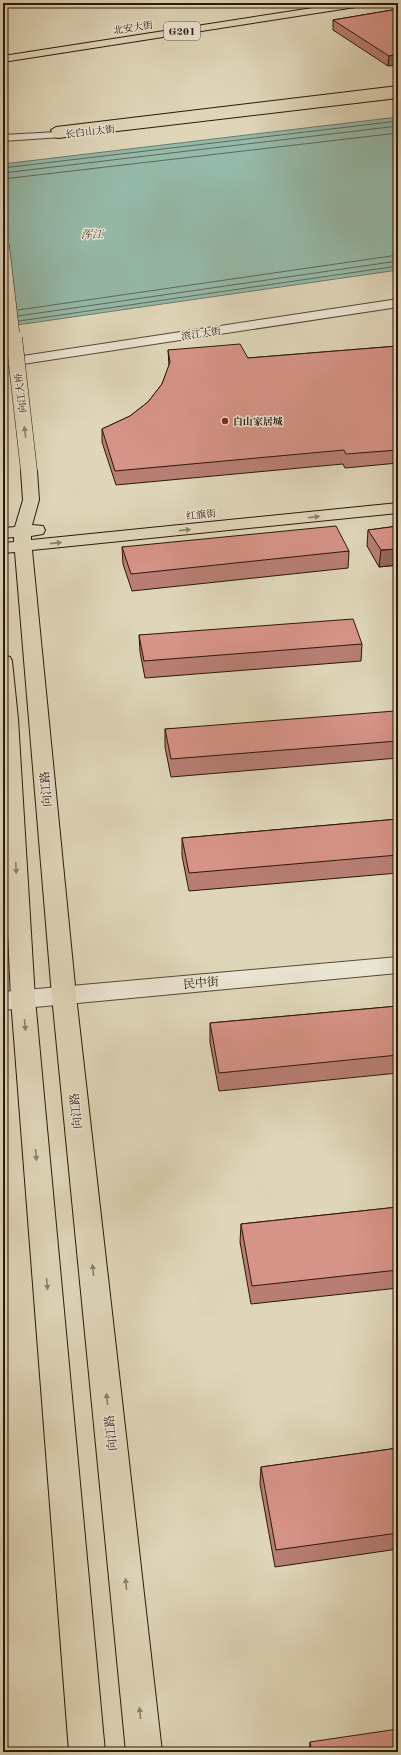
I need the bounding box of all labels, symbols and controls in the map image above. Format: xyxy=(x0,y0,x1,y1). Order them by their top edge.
street label: 北安大街 xyxy=(112,19,154,36)
road number: G201 xyxy=(164,22,200,40)
street label: 长白山大街 xyxy=(65,123,116,140)
water label: 浑江 xyxy=(81,228,105,241)
street label: 滨江大街 xyxy=(180,325,222,342)
street label: 向江大桥 xyxy=(13,372,28,413)
marker: 白山家居城 xyxy=(220,416,230,426)
place label: 白山家居城 xyxy=(233,416,283,427)
one-way arrow xyxy=(22,426,28,438)
street label: 红旗街 xyxy=(186,507,217,522)
one-way arrow xyxy=(308,513,320,520)
one-way arrow xyxy=(179,527,191,533)
one-way arrow xyxy=(50,540,62,547)
street label: 向江路 xyxy=(37,770,55,808)
one-way arrow xyxy=(12,862,19,874)
street label: 民中街 xyxy=(182,974,221,992)
one-way arrow xyxy=(22,1019,29,1031)
street label: 向江路 xyxy=(67,1092,85,1130)
one-way arrow xyxy=(33,1149,40,1161)
one-way arrow xyxy=(90,1264,96,1276)
one-way arrow xyxy=(44,1278,51,1290)
one-way arrow xyxy=(104,1393,110,1405)
street label: 向江路 xyxy=(102,1414,120,1452)
one-way arrow xyxy=(123,1578,130,1590)
one-way arrow xyxy=(137,1707,143,1719)

